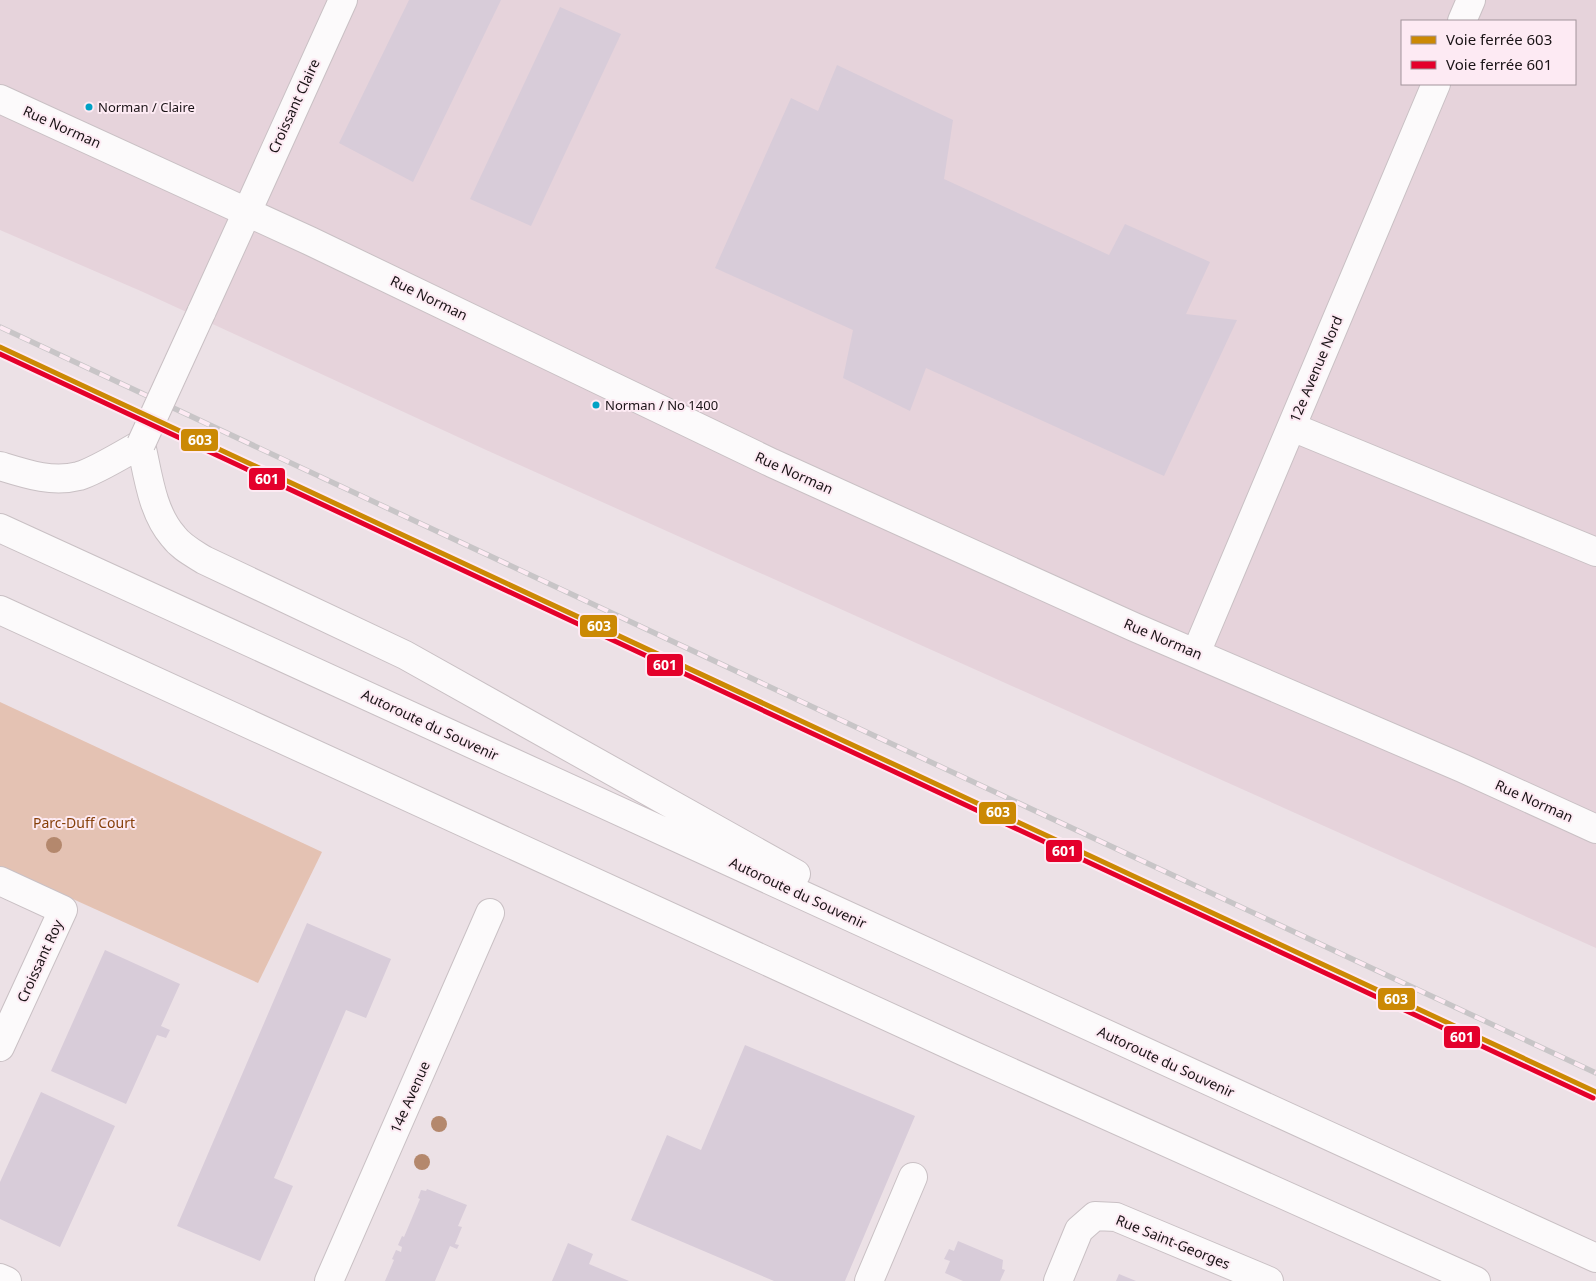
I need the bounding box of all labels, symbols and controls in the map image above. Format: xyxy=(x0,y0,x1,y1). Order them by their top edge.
legend xyxy=(1401,20,1576,85)
text: Voie ferrée 603 xyxy=(1446,29,1552,49)
text: Voie ferrée 601 xyxy=(1446,54,1552,74)
street label: Croissant Claire xyxy=(263,55,324,156)
place label: Norman / Claire xyxy=(98,98,195,116)
street label: Rue Norman xyxy=(20,101,104,152)
marker: Norman / Claire xyxy=(84,102,94,112)
street label: Rue Norman xyxy=(388,271,471,324)
street label: 12e Avenue Nord xyxy=(1285,313,1346,425)
place label: Norman / No 1400 xyxy=(605,396,718,414)
marker: Norman / No 1400 xyxy=(591,400,601,410)
line badge: 603 xyxy=(180,428,219,452)
text: 603 xyxy=(188,430,212,449)
street label: Rue Norman xyxy=(752,447,836,498)
line badge: 601 xyxy=(248,467,286,491)
text: 601 xyxy=(255,469,279,488)
line badge: 603 xyxy=(579,614,618,638)
street label: Rue Norman xyxy=(1121,614,1205,664)
text: 603 xyxy=(587,616,611,635)
line badge: 601 xyxy=(646,653,684,677)
text: 601 xyxy=(653,655,677,674)
street label: Autoroute du Souvenir xyxy=(359,684,502,765)
street label: Rue Norman xyxy=(1492,775,1576,826)
line badge: 603 xyxy=(978,801,1017,825)
text: 603 xyxy=(986,802,1010,821)
park label: Parc-Duff Court xyxy=(33,813,135,832)
line badge: 601 xyxy=(1045,839,1083,863)
text: 601 xyxy=(1052,841,1076,860)
street label: Autoroute du Souvenir xyxy=(727,852,870,933)
street label: Croissant Roy xyxy=(12,916,67,1005)
line badge: 603 xyxy=(1377,987,1416,1011)
text: 603 xyxy=(1384,989,1408,1008)
street label: Autoroute du Souvenir xyxy=(1095,1021,1238,1102)
line badge: 601 xyxy=(1443,1025,1481,1049)
text: 601 xyxy=(1450,1027,1474,1046)
street label: 14e Avenue xyxy=(385,1058,434,1136)
street label: Rue Saint-Georges xyxy=(1113,1210,1233,1273)

